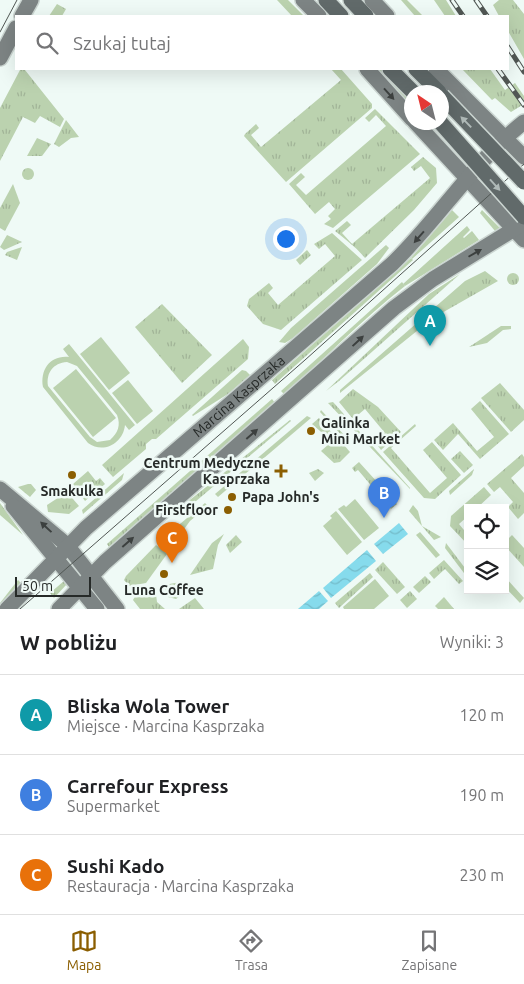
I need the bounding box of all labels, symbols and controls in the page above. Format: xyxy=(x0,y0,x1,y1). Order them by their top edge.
search box xyxy=(15,15,509,70)
icon: search xyxy=(33,29,61,57)
text: Szukaj tutaj xyxy=(73,32,171,54)
north arrow xyxy=(404,85,449,130)
one-way arrow xyxy=(383,87,395,99)
one-way arrow xyxy=(460,116,472,128)
one-way arrow xyxy=(489,179,501,191)
your location xyxy=(273,226,299,252)
one-way arrow xyxy=(413,230,424,243)
one-way arrow xyxy=(469,249,482,258)
pin: A xyxy=(414,305,446,346)
one-way arrow xyxy=(352,335,364,347)
street label: Marcina Kasprzaka xyxy=(190,352,288,440)
place label: Galinka Mini Market xyxy=(321,415,400,447)
marker: Galinka Mini Market xyxy=(305,425,317,437)
one-way arrow xyxy=(246,429,258,440)
place label: Centrum Medyczne Kasprzaka xyxy=(143,455,270,487)
marker: Centrum Medyczne Kasprzaka xyxy=(274,464,288,478)
marker: Smakulka xyxy=(66,469,78,481)
pin: B xyxy=(368,477,400,518)
place label: Smakulka xyxy=(40,483,104,499)
place label: Papa John's xyxy=(242,489,320,505)
marker: Papa John's xyxy=(226,491,238,503)
place label: Firstfloor xyxy=(155,502,218,518)
marker: Firstfloor xyxy=(222,504,234,516)
map controls xyxy=(464,504,509,594)
button: locate xyxy=(464,504,509,549)
one-way arrow xyxy=(41,521,53,533)
pin: C xyxy=(156,522,188,563)
one-way arrow xyxy=(121,536,133,548)
button: layers xyxy=(464,549,509,594)
marker: Luna Coffee xyxy=(158,568,170,580)
scale bar xyxy=(15,574,91,597)
text: 50 m xyxy=(22,578,53,594)
place label: Luna Coffee xyxy=(124,582,204,598)
text: W pobliżu xyxy=(20,630,117,654)
text: Wyniki: 3 xyxy=(440,633,504,651)
text: Bliska Wola Tower xyxy=(67,695,229,717)
text: A xyxy=(30,706,42,724)
text: 120 m xyxy=(459,706,504,724)
text: Miejsce · Marcina Kasprzaka xyxy=(67,717,265,735)
text: Carrefour Express xyxy=(67,775,228,797)
text: B xyxy=(31,786,41,804)
text: 190 m xyxy=(459,786,504,804)
text: Supermarket xyxy=(67,797,160,815)
text: Sushi Kado xyxy=(67,855,164,877)
text: C xyxy=(31,866,41,884)
text: 230 m xyxy=(459,866,504,884)
text: Restauracja · Marcina Kasprzaka xyxy=(67,877,294,895)
tab: Mapa xyxy=(67,927,101,973)
tab: Trasa xyxy=(235,927,268,973)
tab: Zapisane xyxy=(402,927,457,973)

